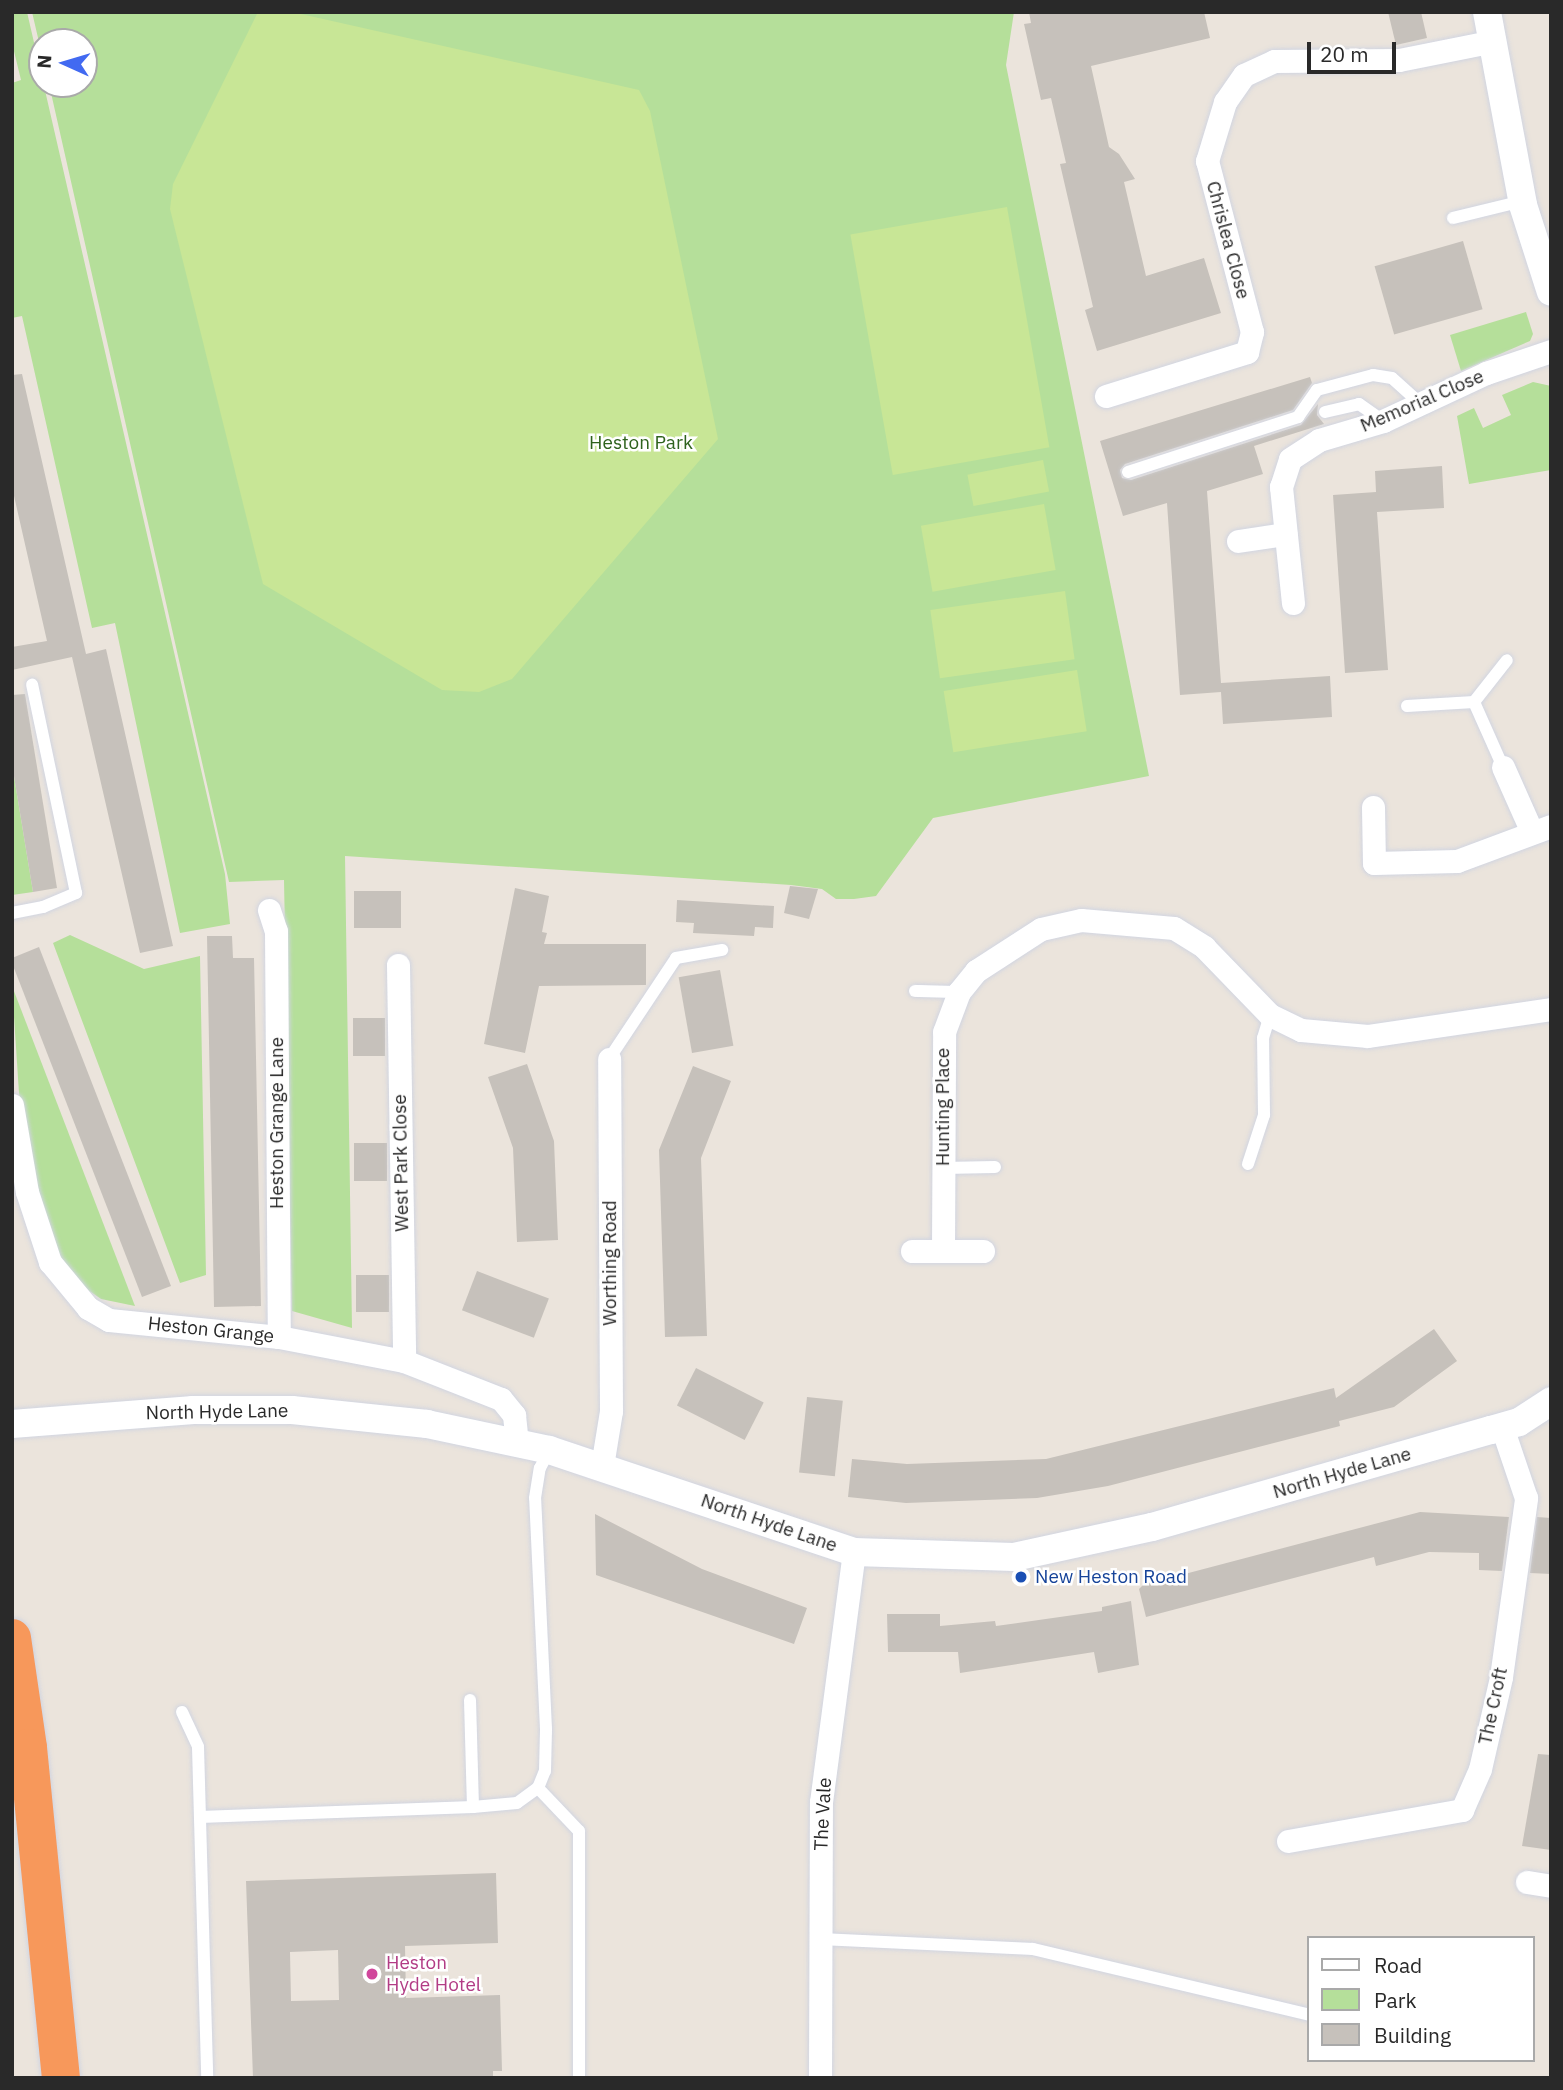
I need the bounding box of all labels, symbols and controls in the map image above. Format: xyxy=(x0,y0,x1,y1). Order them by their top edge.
north arrow xyxy=(28,28,98,98)
scale bar xyxy=(1311,28,1400,72)
text: 20 m xyxy=(1320,40,1369,68)
text: N xyxy=(32,54,56,69)
street label: Chrislea Close xyxy=(1201,179,1255,301)
street label: Memorial Close xyxy=(1357,365,1487,437)
park label: Heston Park xyxy=(589,432,693,454)
street label: Heston Grange Lane xyxy=(266,1037,288,1209)
street label: Hunting Place xyxy=(932,1048,954,1166)
street label: West Park Close xyxy=(388,1094,414,1232)
street label: Worthing Road xyxy=(599,1200,621,1326)
street label: Heston Grange xyxy=(147,1312,275,1348)
street label: North Hyde Lane xyxy=(145,1399,289,1425)
street label: North Hyde Lane xyxy=(1270,1442,1414,1504)
street label: North Hyde Lane xyxy=(698,1489,840,1557)
place label: New Heston Road xyxy=(1035,1566,1187,1588)
marker: New Heston Road xyxy=(1013,1569,1029,1585)
street label: The Croft xyxy=(1474,1665,1512,1747)
street label: The Vale xyxy=(810,1777,836,1851)
legend xyxy=(1308,1936,1535,2062)
text: Road xyxy=(1374,1951,1422,1979)
place label: Heston Hyde Hotel xyxy=(386,1952,481,1996)
marker: Heston Hyde Hotel xyxy=(364,1966,380,1982)
text: Park xyxy=(1374,1986,1417,2014)
text: Building xyxy=(1374,2021,1451,2049)

